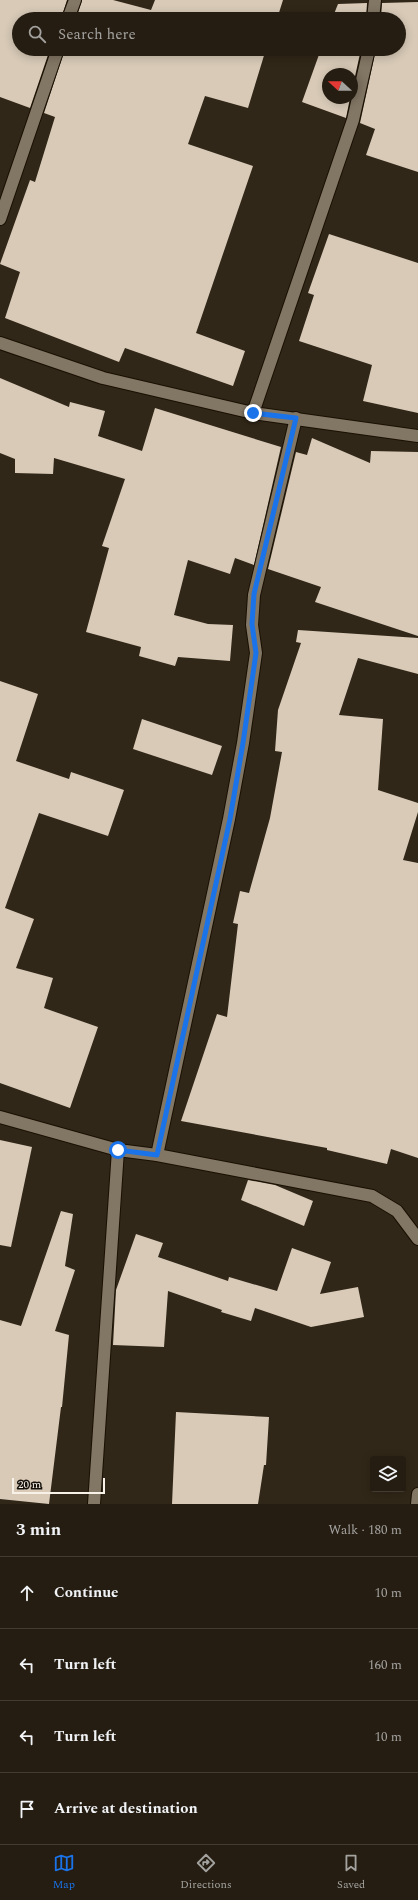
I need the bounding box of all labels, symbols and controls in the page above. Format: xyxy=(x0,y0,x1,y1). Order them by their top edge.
search box xyxy=(12,12,406,56)
icon: search xyxy=(26,23,48,45)
text: Search here xyxy=(58,23,136,46)
north arrow xyxy=(322,68,358,104)
route end xyxy=(244,404,262,422)
route start xyxy=(109,1141,127,1159)
map controls xyxy=(370,1456,406,1492)
button: layers xyxy=(370,1456,406,1492)
scale bar xyxy=(12,1476,105,1495)
text: 20 m xyxy=(18,1476,41,1493)
text: 3 min xyxy=(16,1517,61,1543)
text: Walk · 180 m xyxy=(328,1520,402,1540)
text: Continue xyxy=(54,1581,119,1604)
icon: ahead xyxy=(16,1582,38,1604)
text: 10 m xyxy=(375,1583,402,1603)
text: Turn left xyxy=(54,1653,116,1676)
icon: left xyxy=(16,1654,38,1676)
text: 160 m xyxy=(368,1655,402,1675)
text: Turn left xyxy=(54,1725,116,1748)
icon: left xyxy=(16,1726,38,1748)
text: 10 m xyxy=(375,1727,402,1747)
text: Arrive at destination xyxy=(54,1797,198,1820)
icon: arrive xyxy=(16,1798,38,1820)
tab: Map xyxy=(53,1852,75,1893)
tab: Directions xyxy=(180,1852,232,1893)
tab: Saved xyxy=(337,1852,365,1893)

